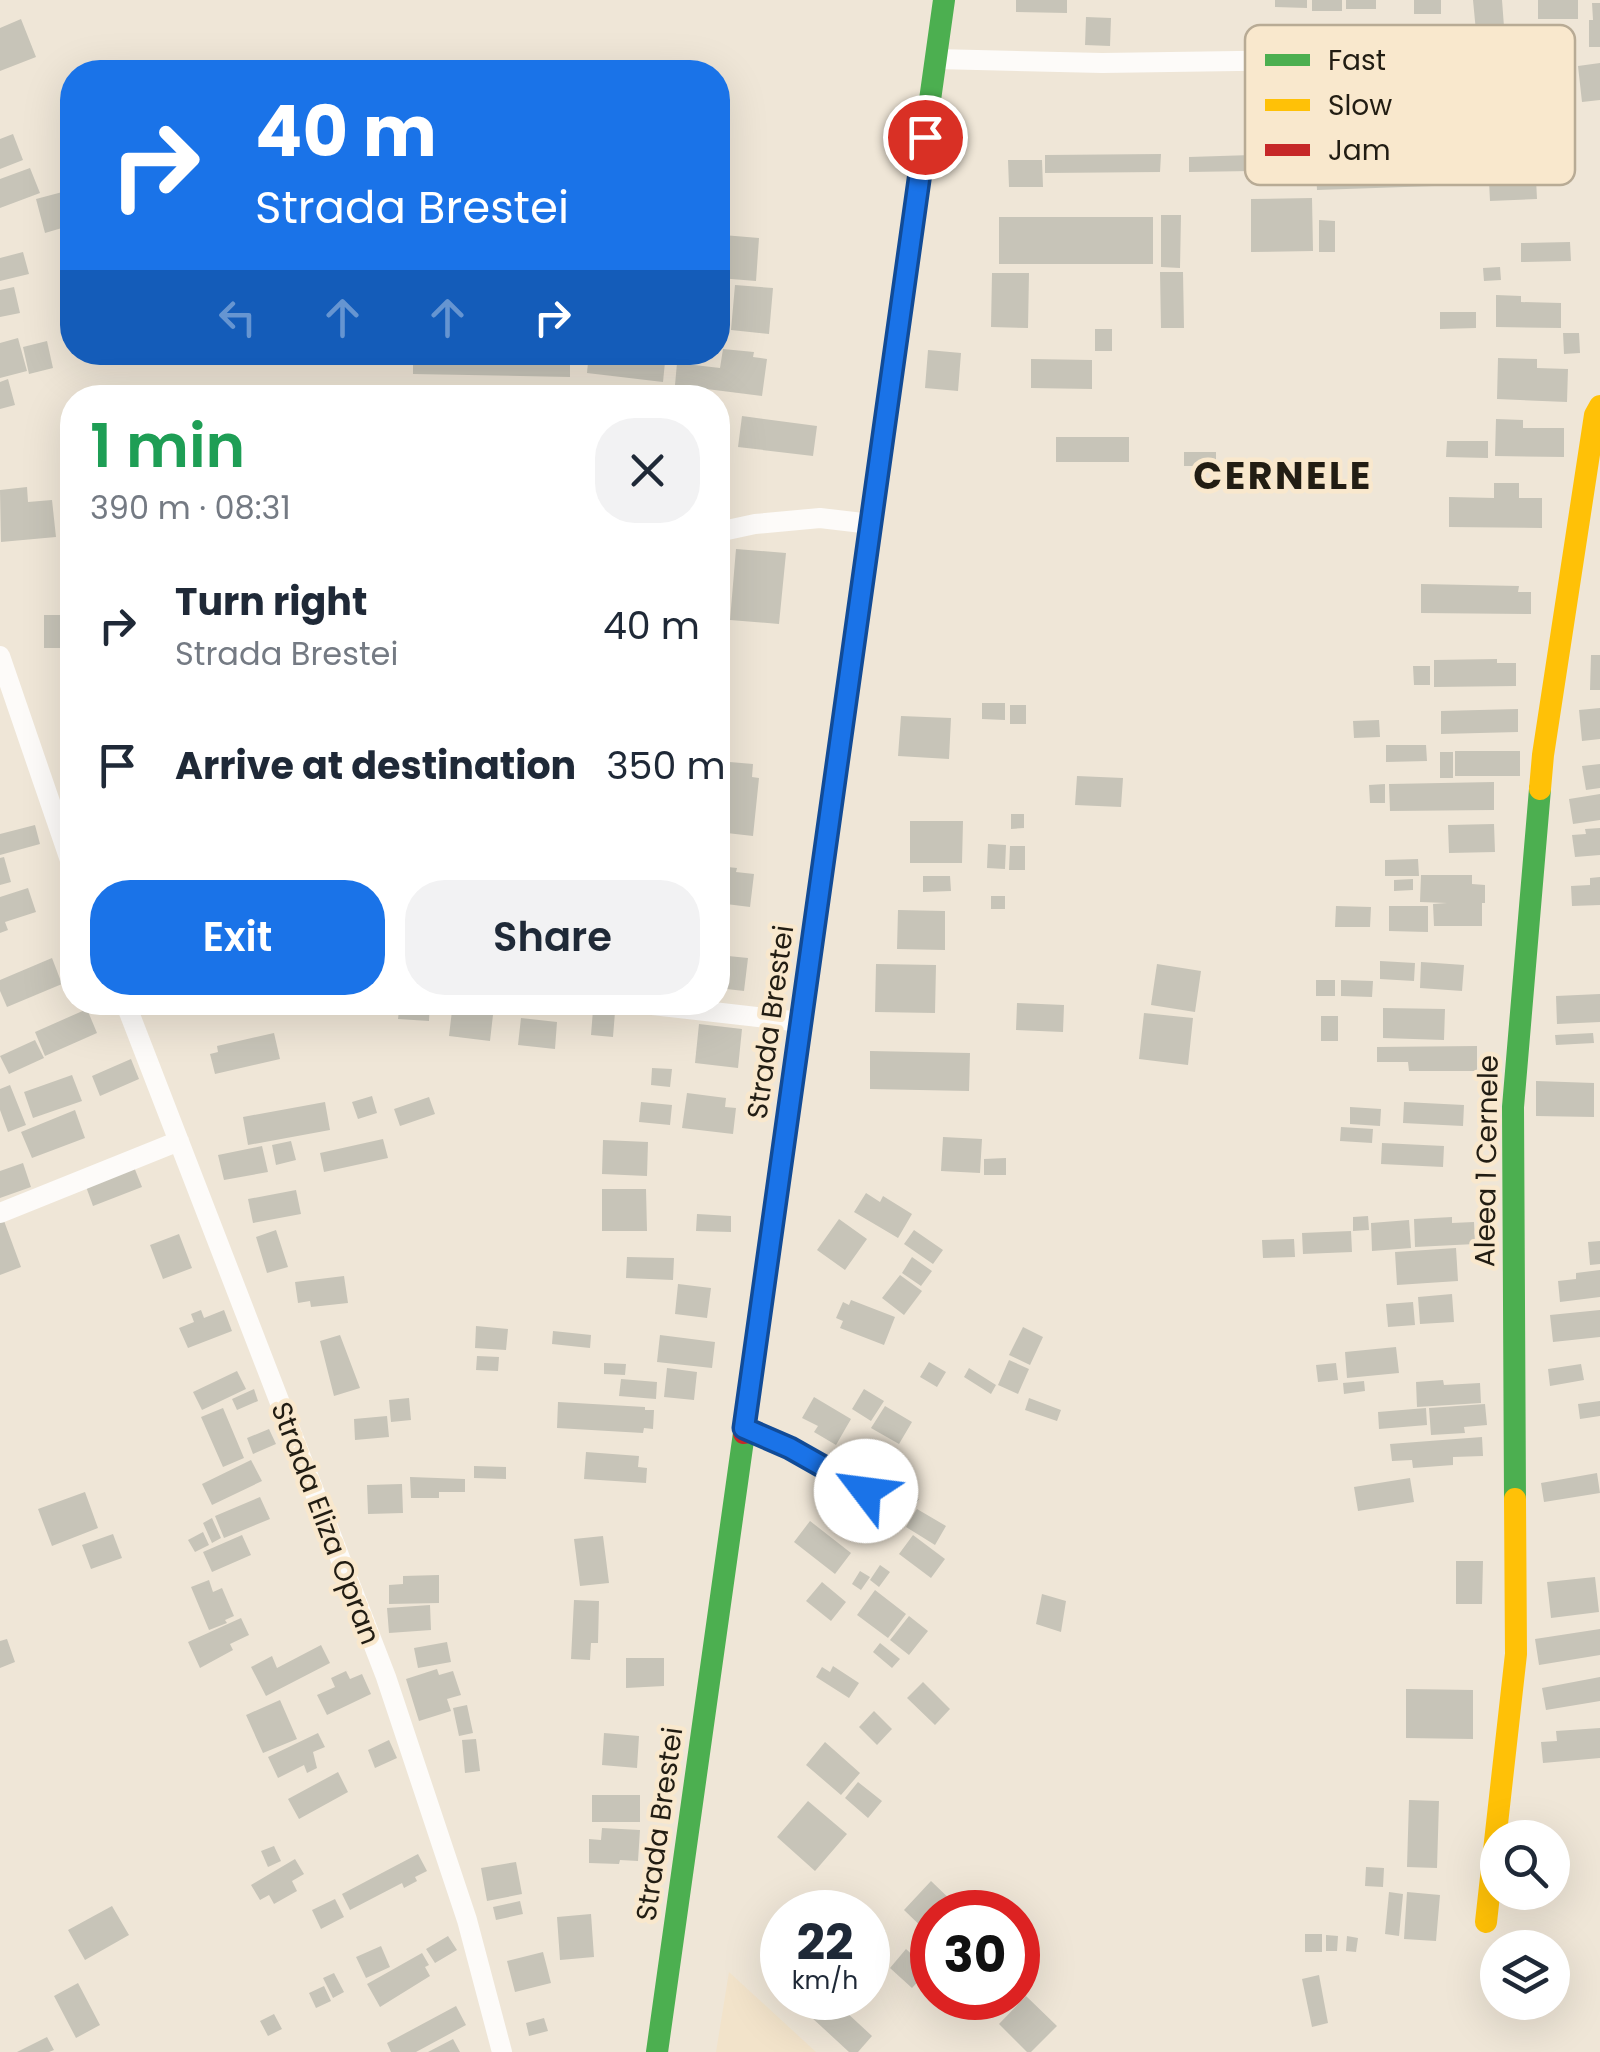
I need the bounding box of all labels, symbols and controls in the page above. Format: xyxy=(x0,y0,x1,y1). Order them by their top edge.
legend xyxy=(1245,25,1575,185)
text: Fast xyxy=(1328,41,1386,80)
text: 40 m xyxy=(255,82,437,181)
text: Slow xyxy=(1328,86,1392,125)
pin xyxy=(883,95,968,180)
icon: right xyxy=(90,100,220,230)
icon: arrive xyxy=(898,110,953,165)
text: Jam xyxy=(1328,131,1391,170)
text: Strada Brestei xyxy=(255,176,569,239)
icon: left xyxy=(210,290,265,345)
icon: ahead xyxy=(315,290,370,345)
icon: ahead xyxy=(420,290,475,345)
icon: right xyxy=(525,290,580,345)
text: 1 min xyxy=(90,404,245,488)
button: close xyxy=(595,418,700,523)
district label: CERNELE xyxy=(1193,449,1373,502)
text: 390 m · 08:31 xyxy=(90,485,291,530)
text: Turn right xyxy=(175,575,367,628)
icon: right xyxy=(90,598,145,653)
text: 40 m xyxy=(603,599,700,652)
text: Strada Brestei xyxy=(175,631,398,676)
icon: arrive xyxy=(90,738,145,793)
text: Arrive at destination xyxy=(175,739,576,792)
text: 350 m xyxy=(606,739,726,792)
button: Exit xyxy=(90,880,385,995)
button: Share xyxy=(405,880,700,995)
street label: Strada Brestei xyxy=(738,923,803,1122)
street label: Aleea 1 Cernele xyxy=(1465,1055,1508,1267)
street label: Strada Eliza Opran xyxy=(261,1396,390,1650)
position arrow xyxy=(814,1439,918,1543)
street label: Strada Brestei xyxy=(627,1725,692,1924)
map controls xyxy=(1480,1820,1570,2020)
button: search xyxy=(1480,1820,1570,1910)
speed limit sign: 30 xyxy=(910,1890,1040,2020)
text: 22 xyxy=(796,1907,854,1978)
button: layers xyxy=(1480,1930,1570,2020)
text: km/h xyxy=(792,1963,858,1998)

